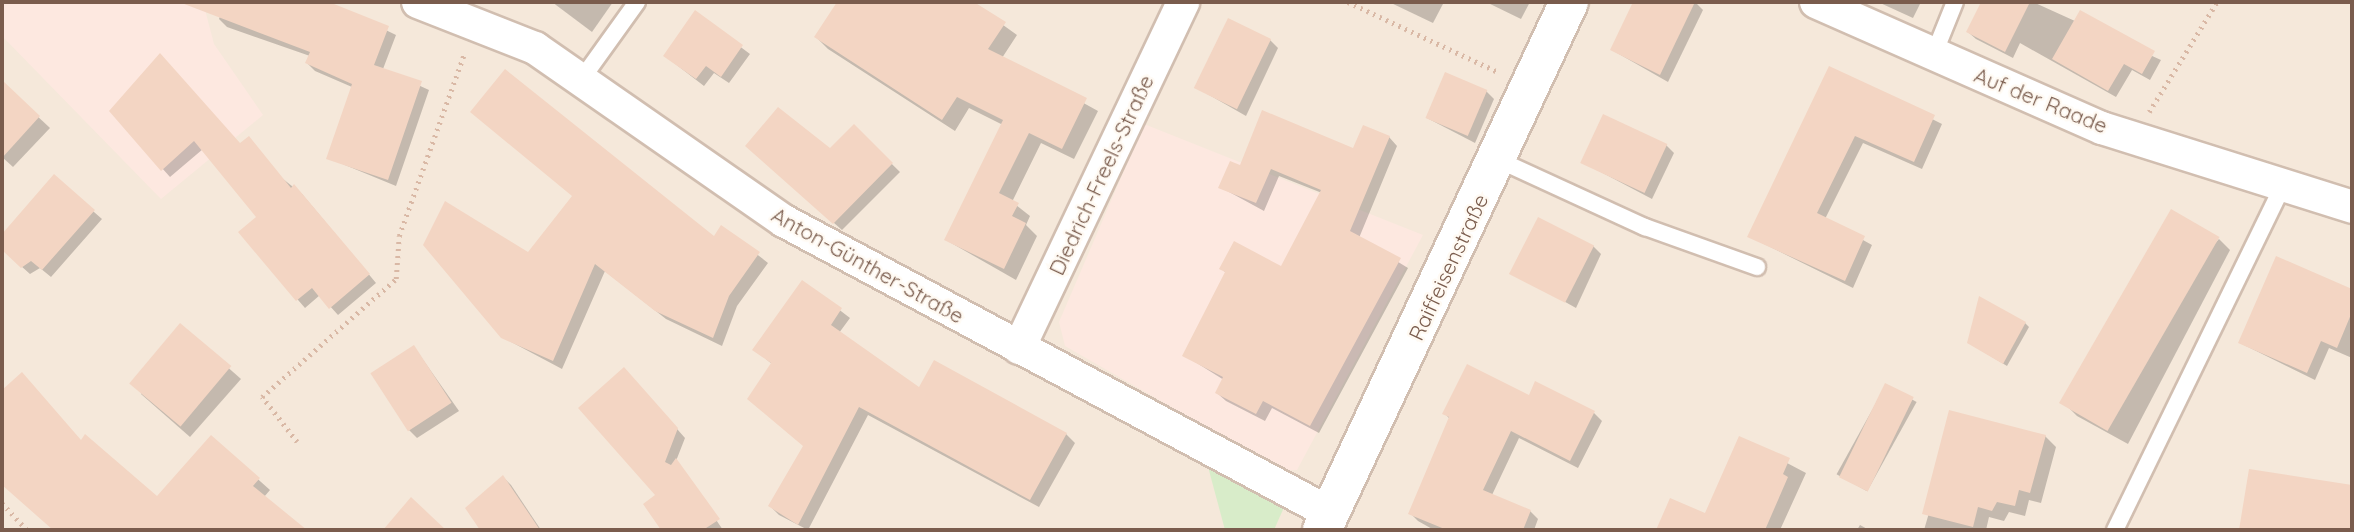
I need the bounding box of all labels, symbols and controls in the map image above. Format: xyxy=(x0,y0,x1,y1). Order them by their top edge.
street label: Auf der Raade xyxy=(1971,62,2111,138)
street label: Diedrich-Freels-Straße xyxy=(1044,71,1158,279)
street label: Raiffeisenstraße xyxy=(1403,190,1493,344)
street label: Anton-Günther-Straße xyxy=(768,202,968,328)

